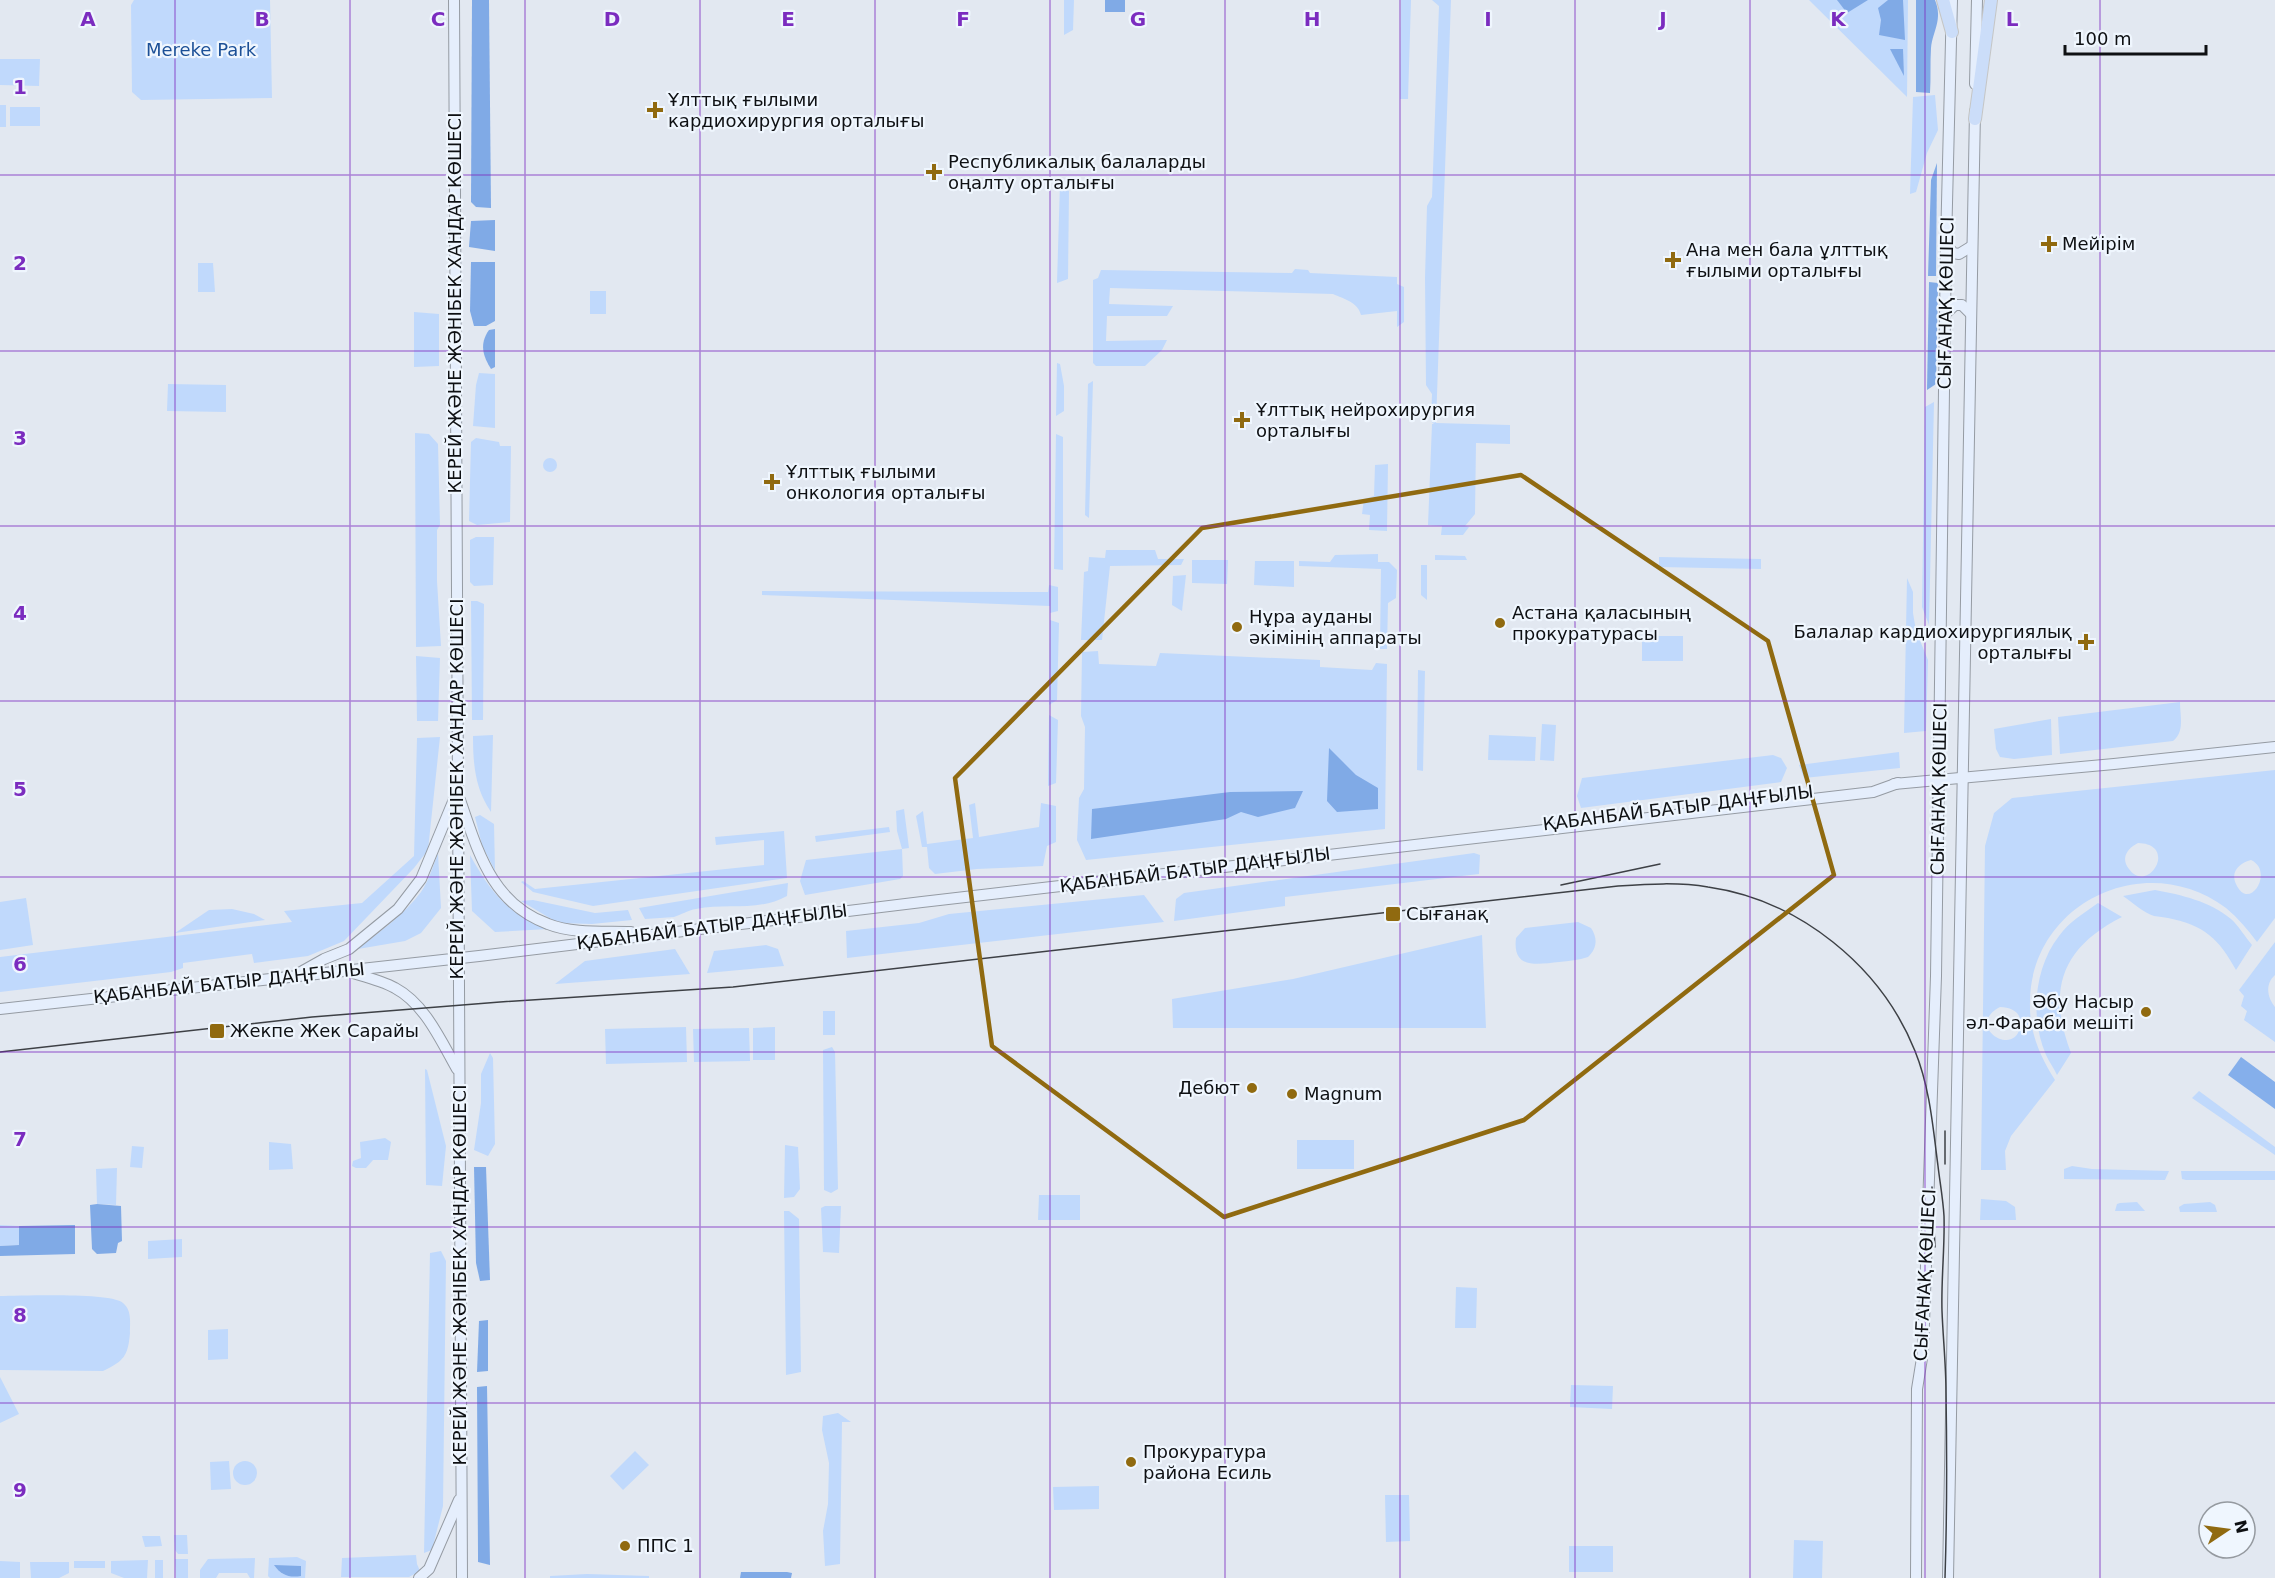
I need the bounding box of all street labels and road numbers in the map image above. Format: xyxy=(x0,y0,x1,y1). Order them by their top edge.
street label: КЕРЕЙ ЖӘНЕ ЖӘНІБЕК ХАНДАР КӨШЕСІ xyxy=(444,113,465,493)
street label: СЫҒАНАҚ КӨШЕСІ xyxy=(1933,216,1958,390)
street label: КЕРЕЙ ЖӘНЕ ЖӘНІБЕК ХАНДАР КӨШЕСІ xyxy=(446,599,467,979)
street label: СЫҒАНАҚ КӨШЕСІ xyxy=(1926,702,1951,876)
street label: ҚАБАНБАЙ БАТЫР ДАҢҒЫЛЫ xyxy=(1541,780,1815,835)
street label: ҚАБАНБАЙ БАТЫР ДАҢҒЫЛЫ xyxy=(1058,842,1332,897)
street label: ҚАБАНБАЙ БАТЫР ДАҢҒЫЛЫ xyxy=(575,899,849,954)
street label: ҚАБАНБАЙ БАТЫР ДАҢҒЫЛЫ xyxy=(92,958,366,1007)
street label: КЕРЕЙ ЖӘНЕ ЖӘНІБЕК ХАНДАР КӨШЕСІ xyxy=(449,1085,470,1465)
street label: СЫҒАНАҚ КӨШЕСІ xyxy=(1909,1188,1940,1362)

